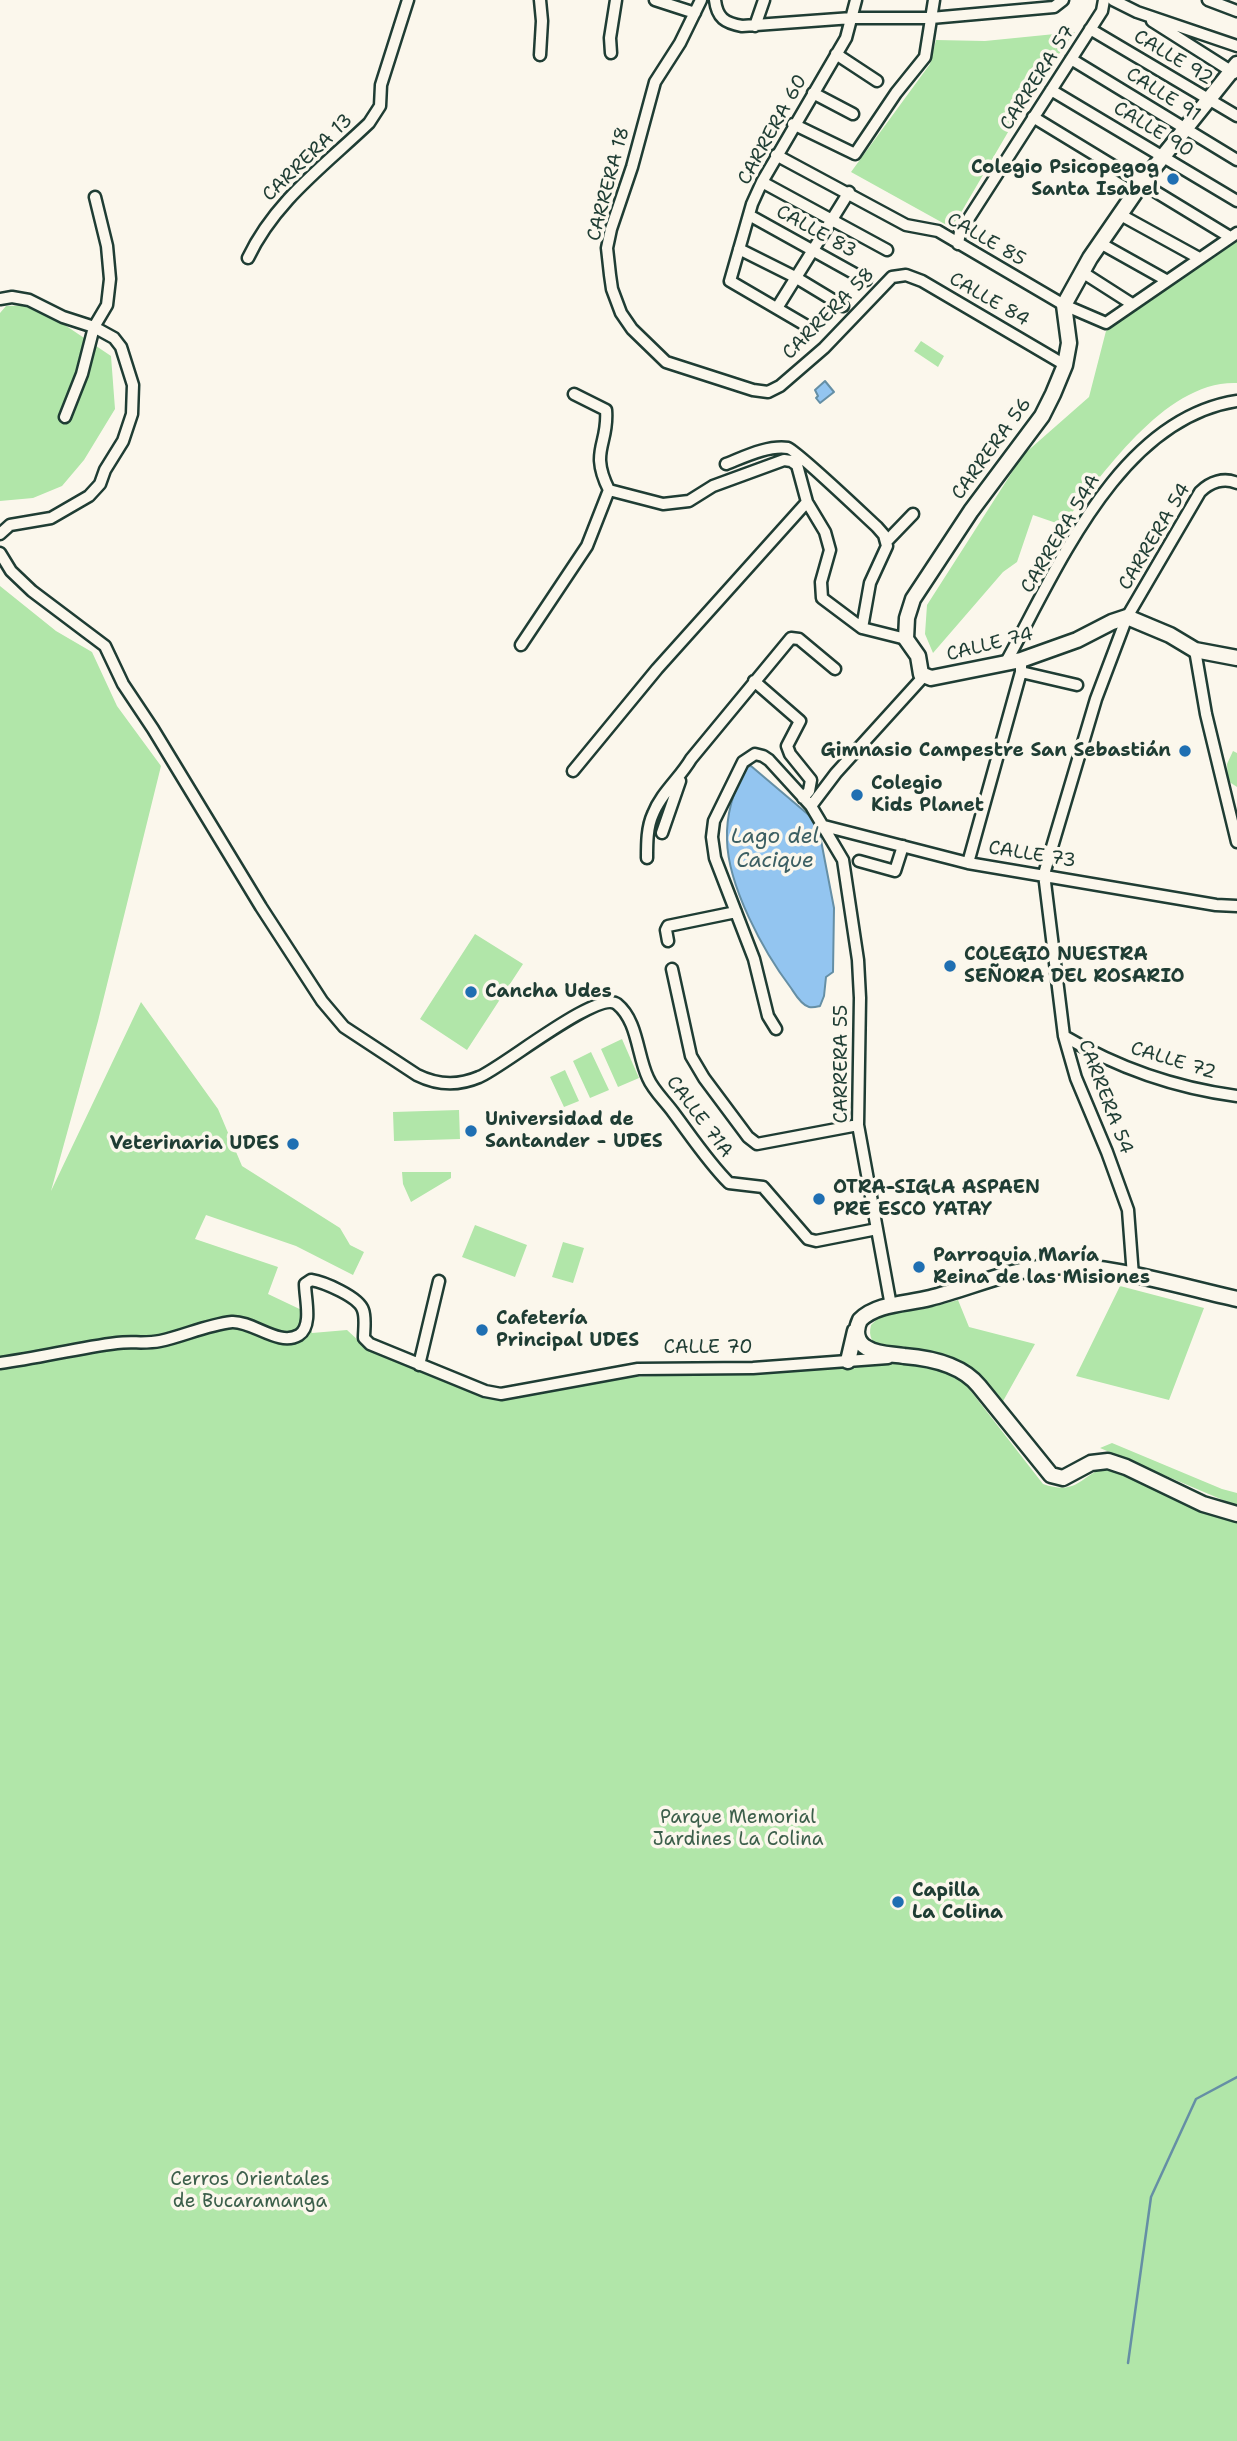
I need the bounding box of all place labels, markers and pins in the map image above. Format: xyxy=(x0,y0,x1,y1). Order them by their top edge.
place label: Colegio Psicopegog Santa Isabel xyxy=(971,157,1159,201)
marker: Colegio Psicopegog Santa Isabel xyxy=(1165,171,1181,187)
place label: Gimnasio Campestre San Sebastián xyxy=(820,740,1171,762)
marker: Gimnasio Campestre San Sebastián xyxy=(1177,743,1193,759)
place label: Colegio Kids Planet xyxy=(871,773,984,817)
marker: Colegio Kids Planet xyxy=(849,787,865,803)
place label: COLEGIO NUESTRA SEÑORA DEL ROSARIO xyxy=(964,944,1185,988)
marker: COLEGIO NUESTRA SEÑORA DEL ROSARIO xyxy=(942,958,958,974)
place label: Cancha Udes xyxy=(485,981,612,1003)
marker: Cancha Udes xyxy=(463,984,479,1000)
place label: Universidad de Santander - UDES xyxy=(485,1109,663,1153)
marker: Universidad de Santander - UDES xyxy=(463,1123,479,1139)
place label: Veterinaria UDES xyxy=(110,1133,279,1155)
marker: Veterinaria UDES xyxy=(285,1136,301,1152)
place label: OTRA-SIGLA ASPAEN PRE ESCO YATAY xyxy=(833,1177,1040,1221)
marker: OTRA-SIGLA ASPAEN PRE ESCO YATAY xyxy=(811,1191,827,1207)
place label: Parroquia María Reina de las Misiones xyxy=(933,1245,1150,1289)
marker: Parroquia María Reina de las Misiones xyxy=(911,1259,927,1275)
place label: Cafetería Principal UDES xyxy=(496,1308,639,1352)
marker: Cafetería Principal UDES xyxy=(474,1322,490,1338)
place label: Capilla La Colina xyxy=(912,1880,1003,1924)
marker: Capilla La Colina xyxy=(890,1894,906,1910)

